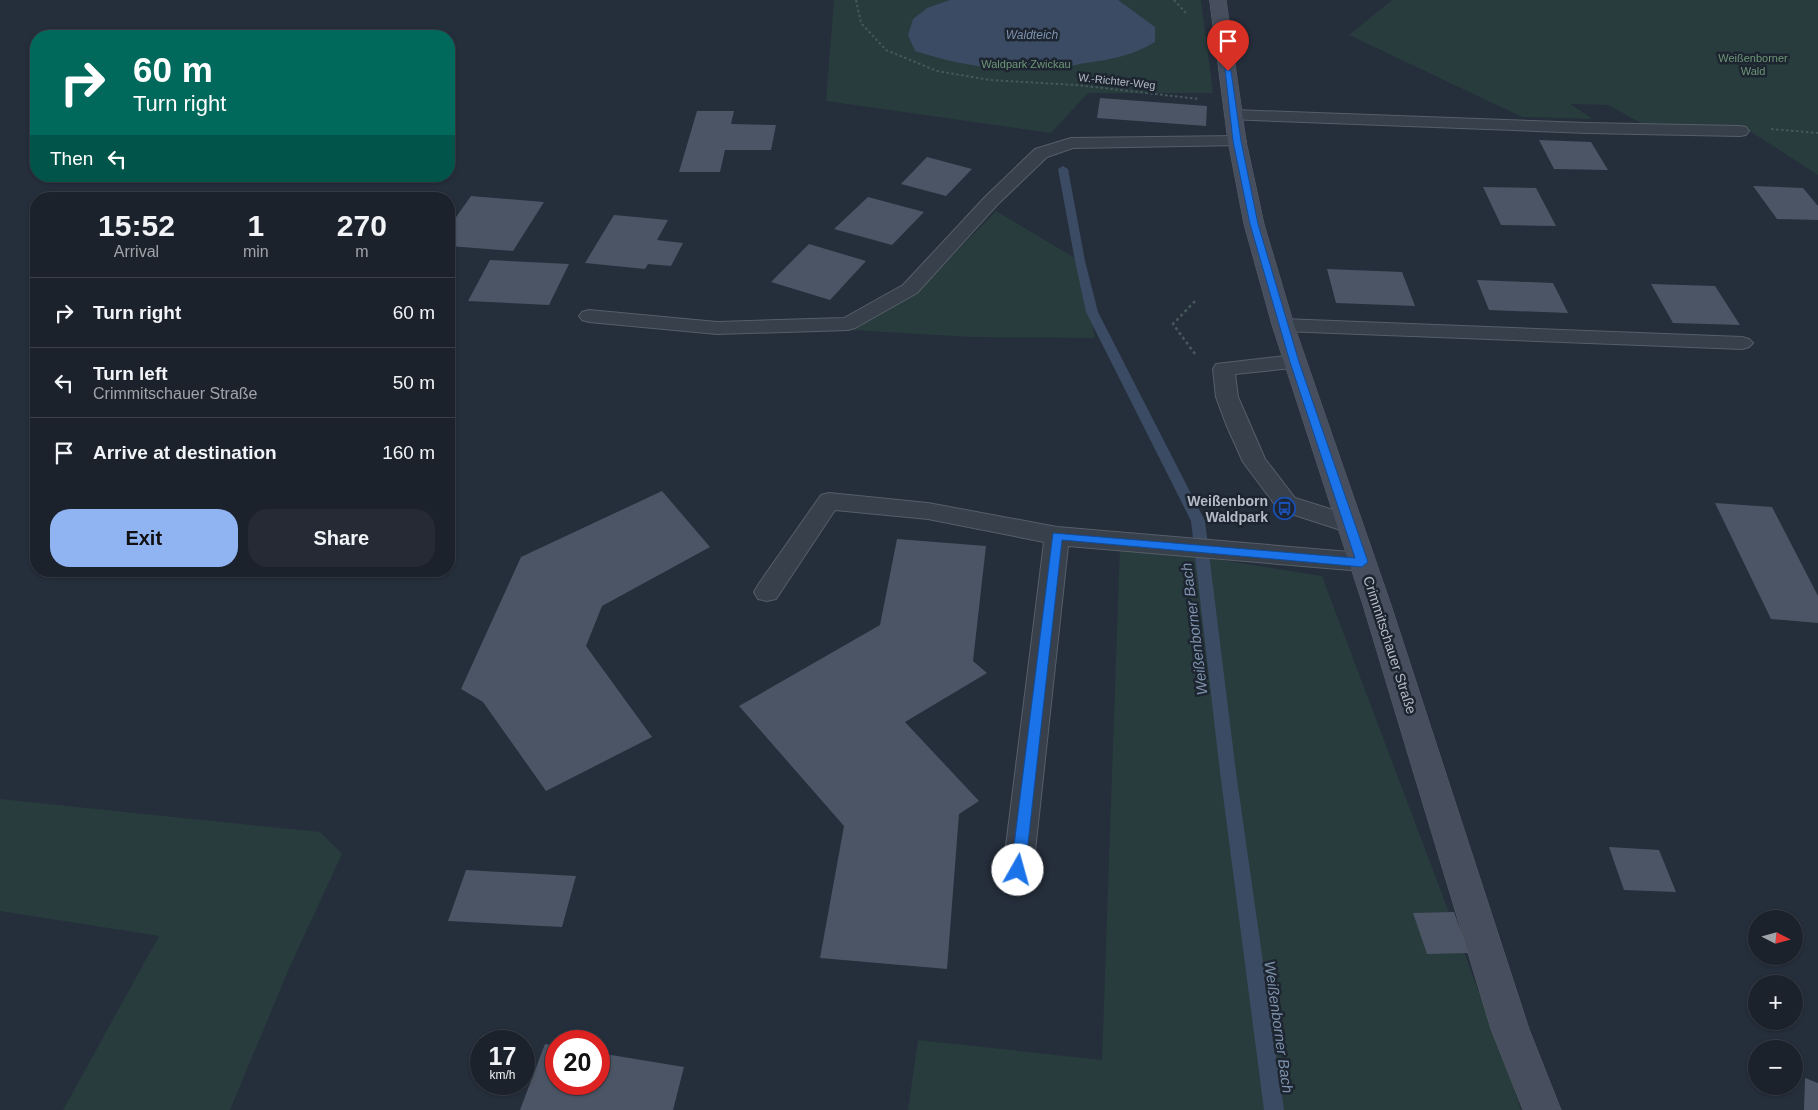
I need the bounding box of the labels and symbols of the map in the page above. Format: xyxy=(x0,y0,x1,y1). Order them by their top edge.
pin xyxy=(1207,20,1249,71)
water label: Waldteich xyxy=(1006,28,1059,42)
park label: Weißenborner Wald xyxy=(1718,52,1788,77)
park label: Waldpark Zwickau xyxy=(981,58,1071,70)
street label: W.-Richter-Weg xyxy=(1078,71,1156,91)
place label: Weißenborn Waldpark xyxy=(1187,493,1268,525)
bus stop icon: Weißenborn Waldpark xyxy=(1272,497,1296,521)
water label: Weißenborner Bach xyxy=(1177,562,1211,696)
street label: Crimmitschauer Straße xyxy=(1360,574,1420,716)
position arrow xyxy=(991,843,1043,895)
north arrow xyxy=(1748,910,1802,965)
water label: Weißenborner Bach xyxy=(1261,960,1297,1094)
speed limit sign: 20 xyxy=(545,1030,610,1095)

